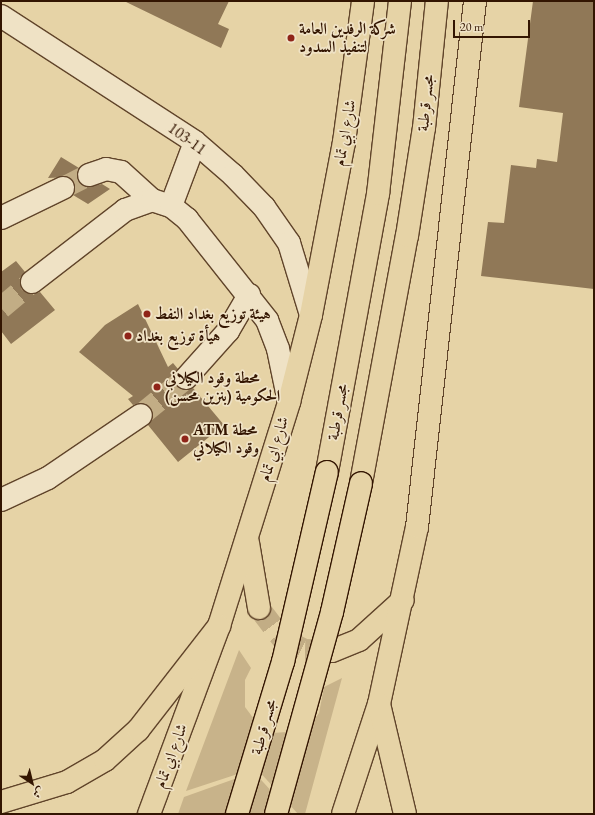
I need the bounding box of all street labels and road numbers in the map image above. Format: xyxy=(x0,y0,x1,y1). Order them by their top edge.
street label: مجسر قرطبة xyxy=(413,74,439,132)
street label: شارع ابي تمام xyxy=(330,98,360,168)
street label: 103-11 xyxy=(164,119,210,159)
street label: مجسر قرطبة xyxy=(324,382,352,442)
street label: شارع ابي تمام xyxy=(255,414,293,484)
street label: مجسر قرطبة xyxy=(247,697,281,757)
street label: شارع ابي تمام xyxy=(150,721,192,791)

